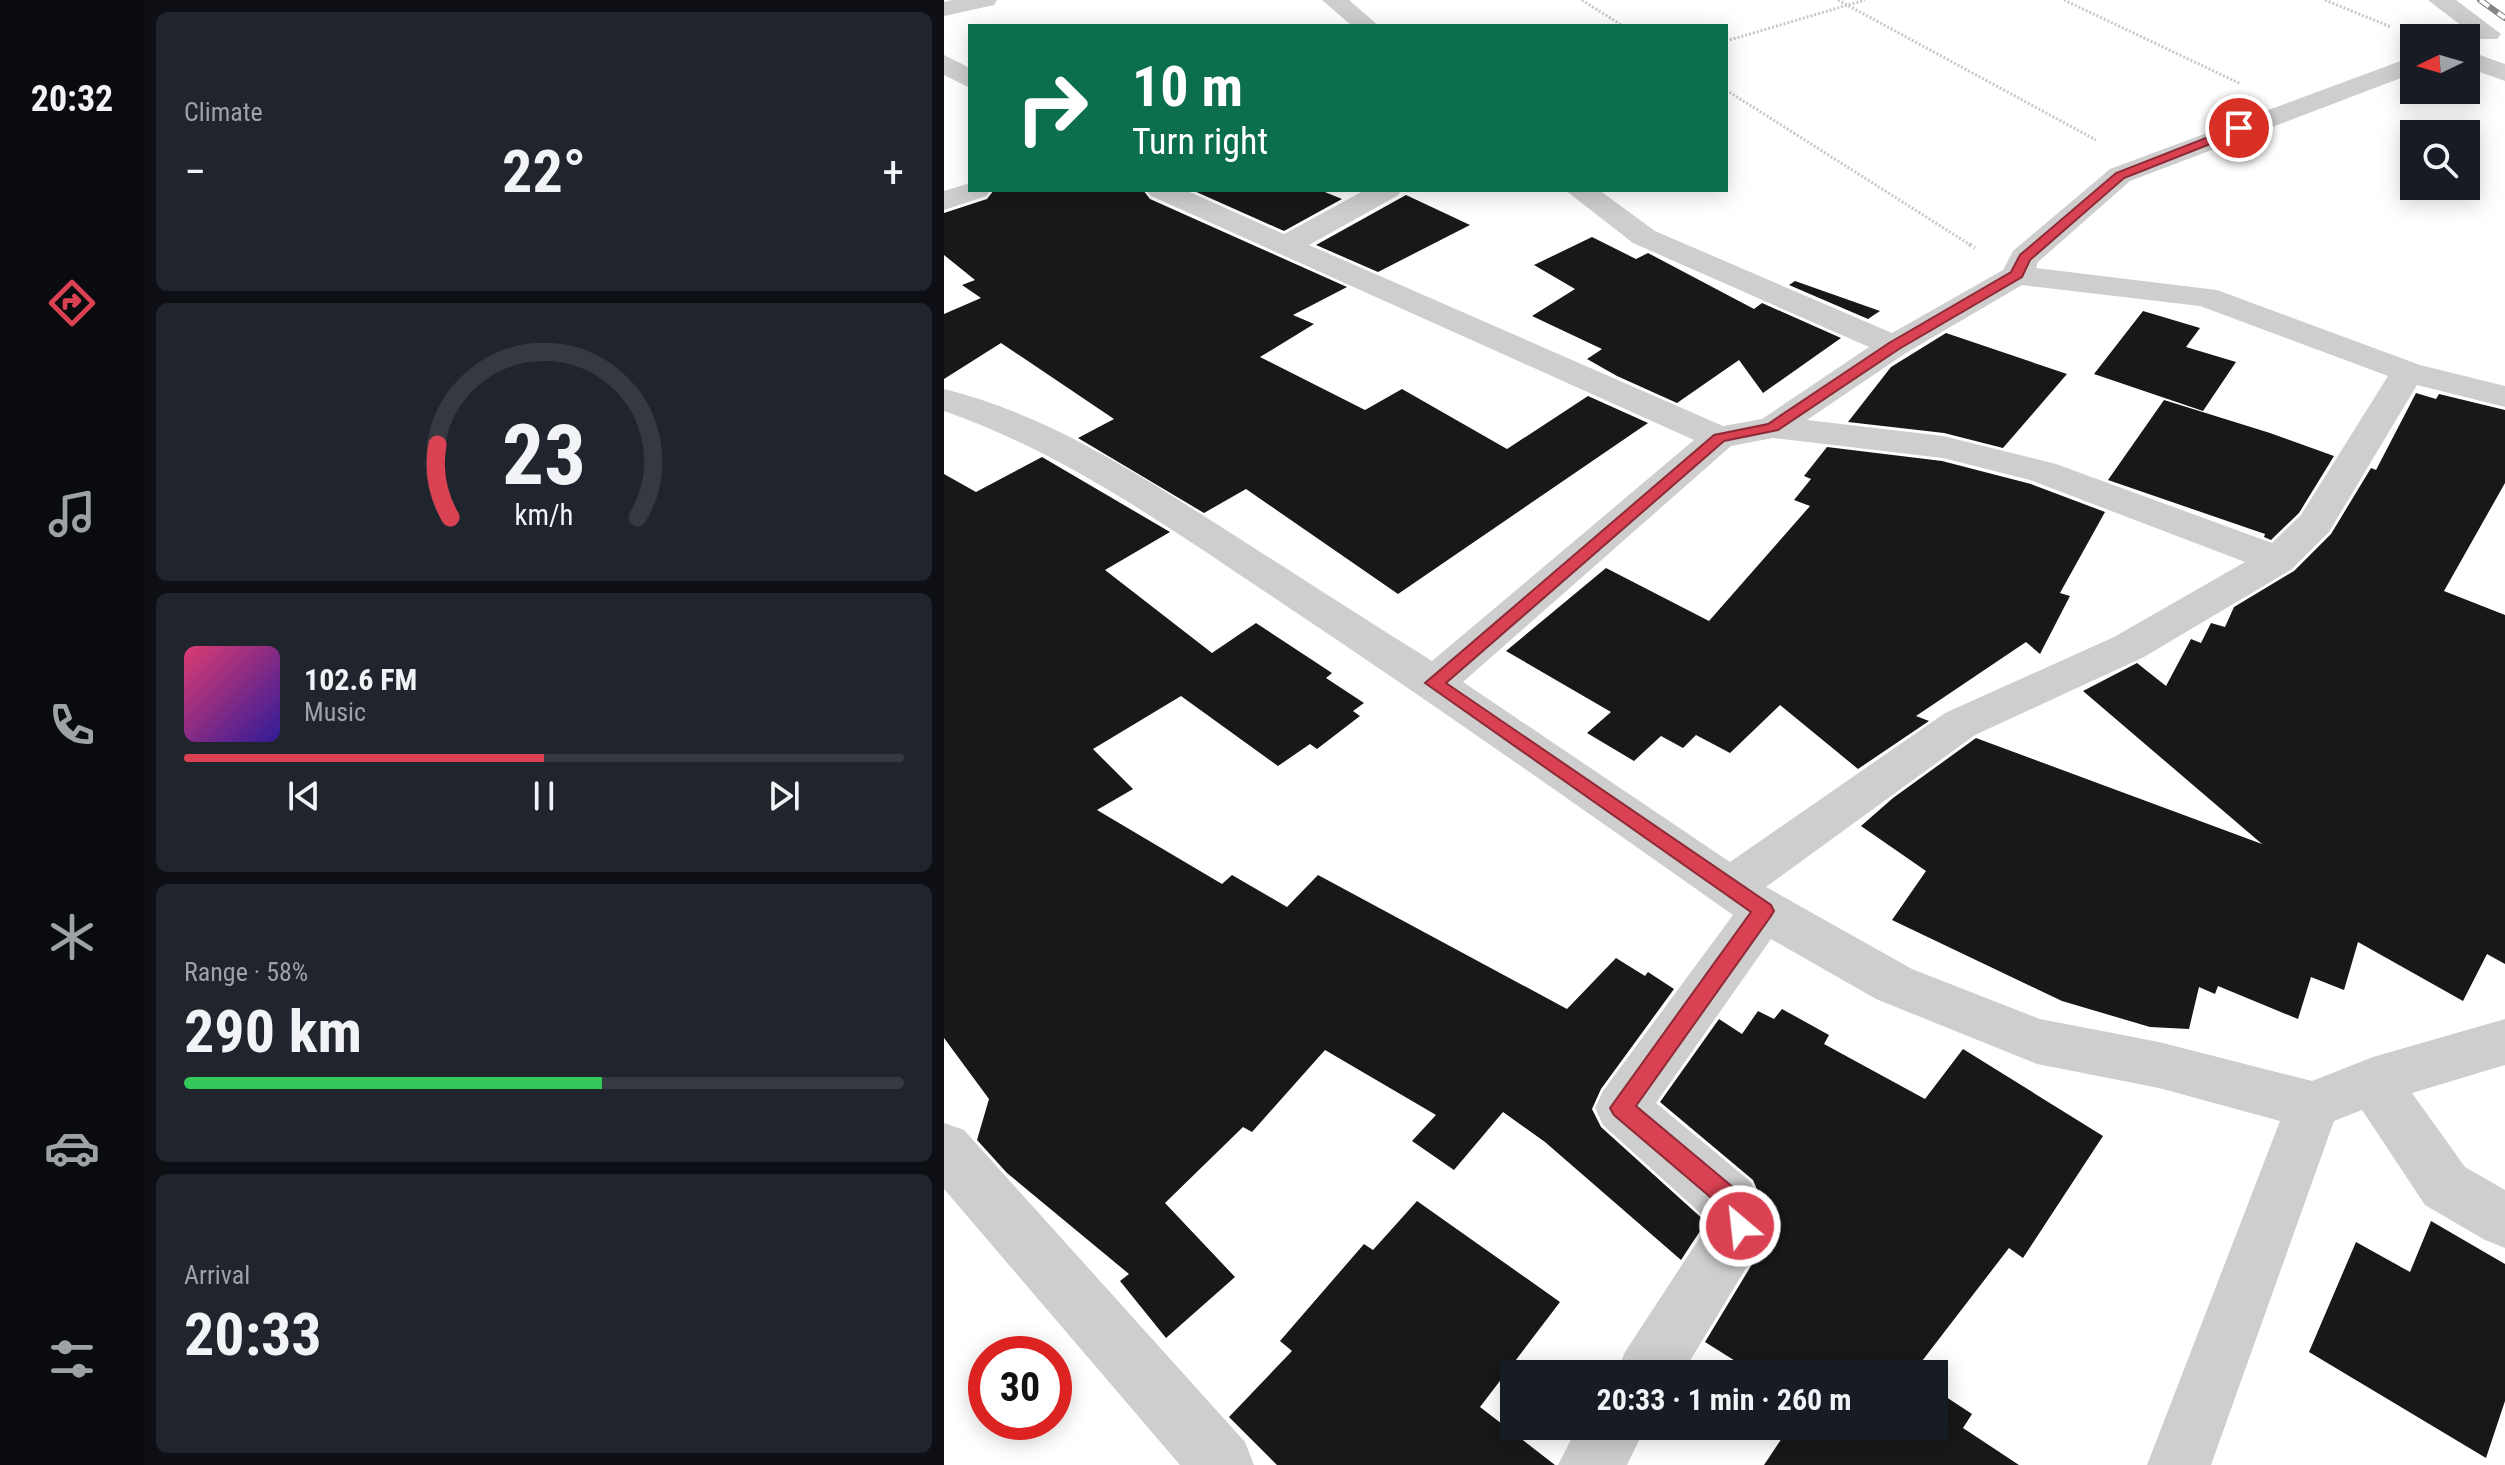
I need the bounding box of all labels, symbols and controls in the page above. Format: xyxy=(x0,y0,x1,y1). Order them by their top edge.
north arrow xyxy=(2400,24,2480,104)
map controls xyxy=(2400,24,2480,200)
text: 10 m xyxy=(1132,54,1243,120)
icon: right xyxy=(1000,56,1104,160)
text: 20:32 xyxy=(31,78,113,120)
pin xyxy=(2205,94,2273,162)
text: Climate xyxy=(184,97,263,127)
icon: arrive xyxy=(2217,106,2261,150)
button: search xyxy=(2400,120,2480,200)
text: Turn right xyxy=(1132,121,1268,163)
text: 22° xyxy=(502,136,586,207)
text: − xyxy=(184,146,206,198)
text: + xyxy=(882,146,904,198)
icon: directions xyxy=(44,275,100,331)
text: 23 xyxy=(502,406,586,503)
icon: music xyxy=(44,486,100,542)
text: km/h xyxy=(515,498,573,532)
text: 102.6 FM xyxy=(304,662,417,697)
icon: phone xyxy=(44,697,100,753)
text: Music xyxy=(304,697,366,727)
icon: previous xyxy=(282,774,326,818)
icon: pause xyxy=(522,774,566,818)
icon: next xyxy=(762,774,806,818)
icon: climate xyxy=(44,909,100,965)
text: Range · 58% xyxy=(184,957,308,987)
text: 290 km xyxy=(184,996,362,1067)
icon: car xyxy=(44,1120,100,1176)
position arrow xyxy=(1698,1184,1782,1268)
text: Arrival xyxy=(184,1260,250,1290)
text: 20:33 xyxy=(184,1299,322,1370)
icon: filters xyxy=(44,1331,100,1387)
speed limit sign: 30 xyxy=(968,1336,1072,1440)
text: 20:33 · 1 min · 260 m xyxy=(1597,1382,1851,1417)

